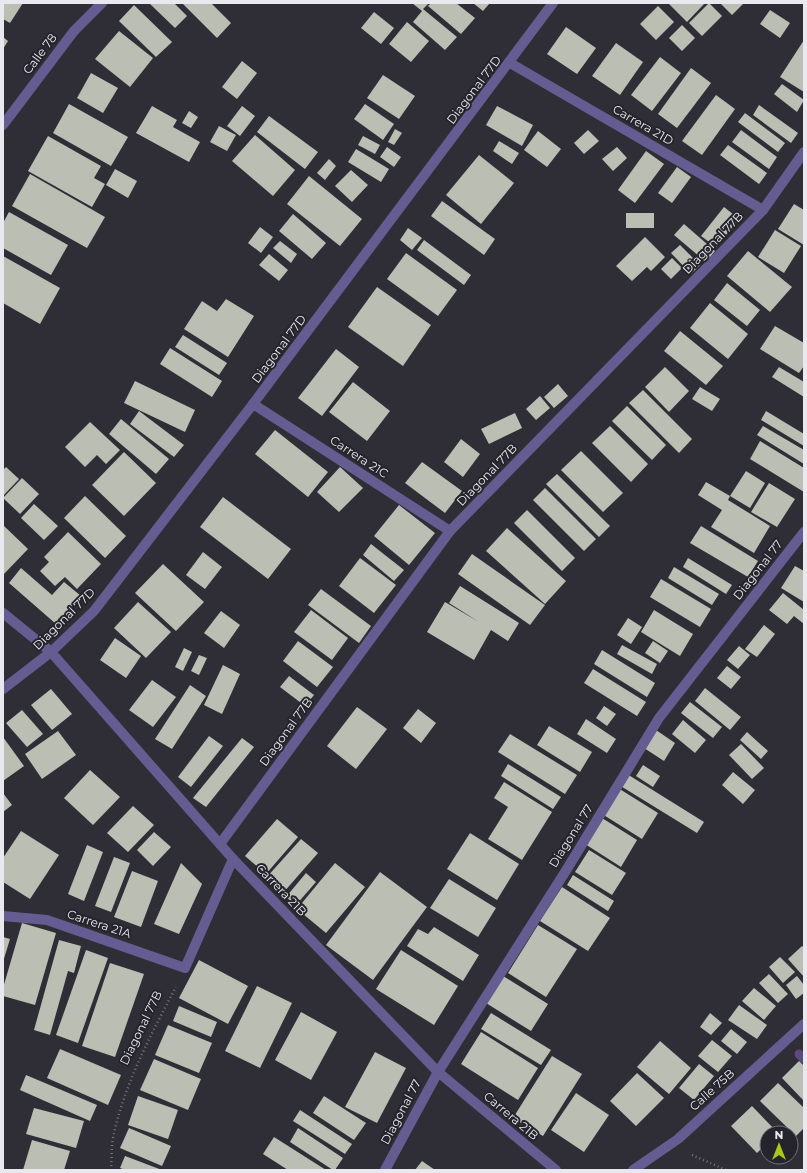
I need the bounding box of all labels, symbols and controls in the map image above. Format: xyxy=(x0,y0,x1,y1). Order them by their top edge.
street label: Calle 78 xyxy=(20,30,60,77)
street label: Diagonal 77D xyxy=(443,53,504,127)
street label: Carrera 21D xyxy=(610,101,676,148)
street label: Diagonal 77B xyxy=(679,208,746,277)
street label: Diagonal 77D xyxy=(248,312,309,386)
street label: Carrera 21C xyxy=(327,432,392,481)
street label: Diagonal 77B xyxy=(453,440,520,509)
street label: Diagonal 77 xyxy=(730,537,786,603)
street label: Diagonal 77D xyxy=(30,584,98,653)
street label: Diagonal 77B xyxy=(256,695,315,769)
street label: Diagonal 77 xyxy=(545,801,596,870)
street label: Carrera 21B xyxy=(253,860,310,919)
street label: Carrera 21A xyxy=(65,906,133,941)
street label: Diagonal 77B xyxy=(116,988,165,1067)
street label: Calle 75B xyxy=(686,1066,737,1114)
street label: Diagonal 77 xyxy=(377,1077,424,1147)
street label: Carrera 21B xyxy=(481,1088,542,1143)
north arrow xyxy=(759,1125,799,1165)
text: N xyxy=(775,1128,783,1142)

